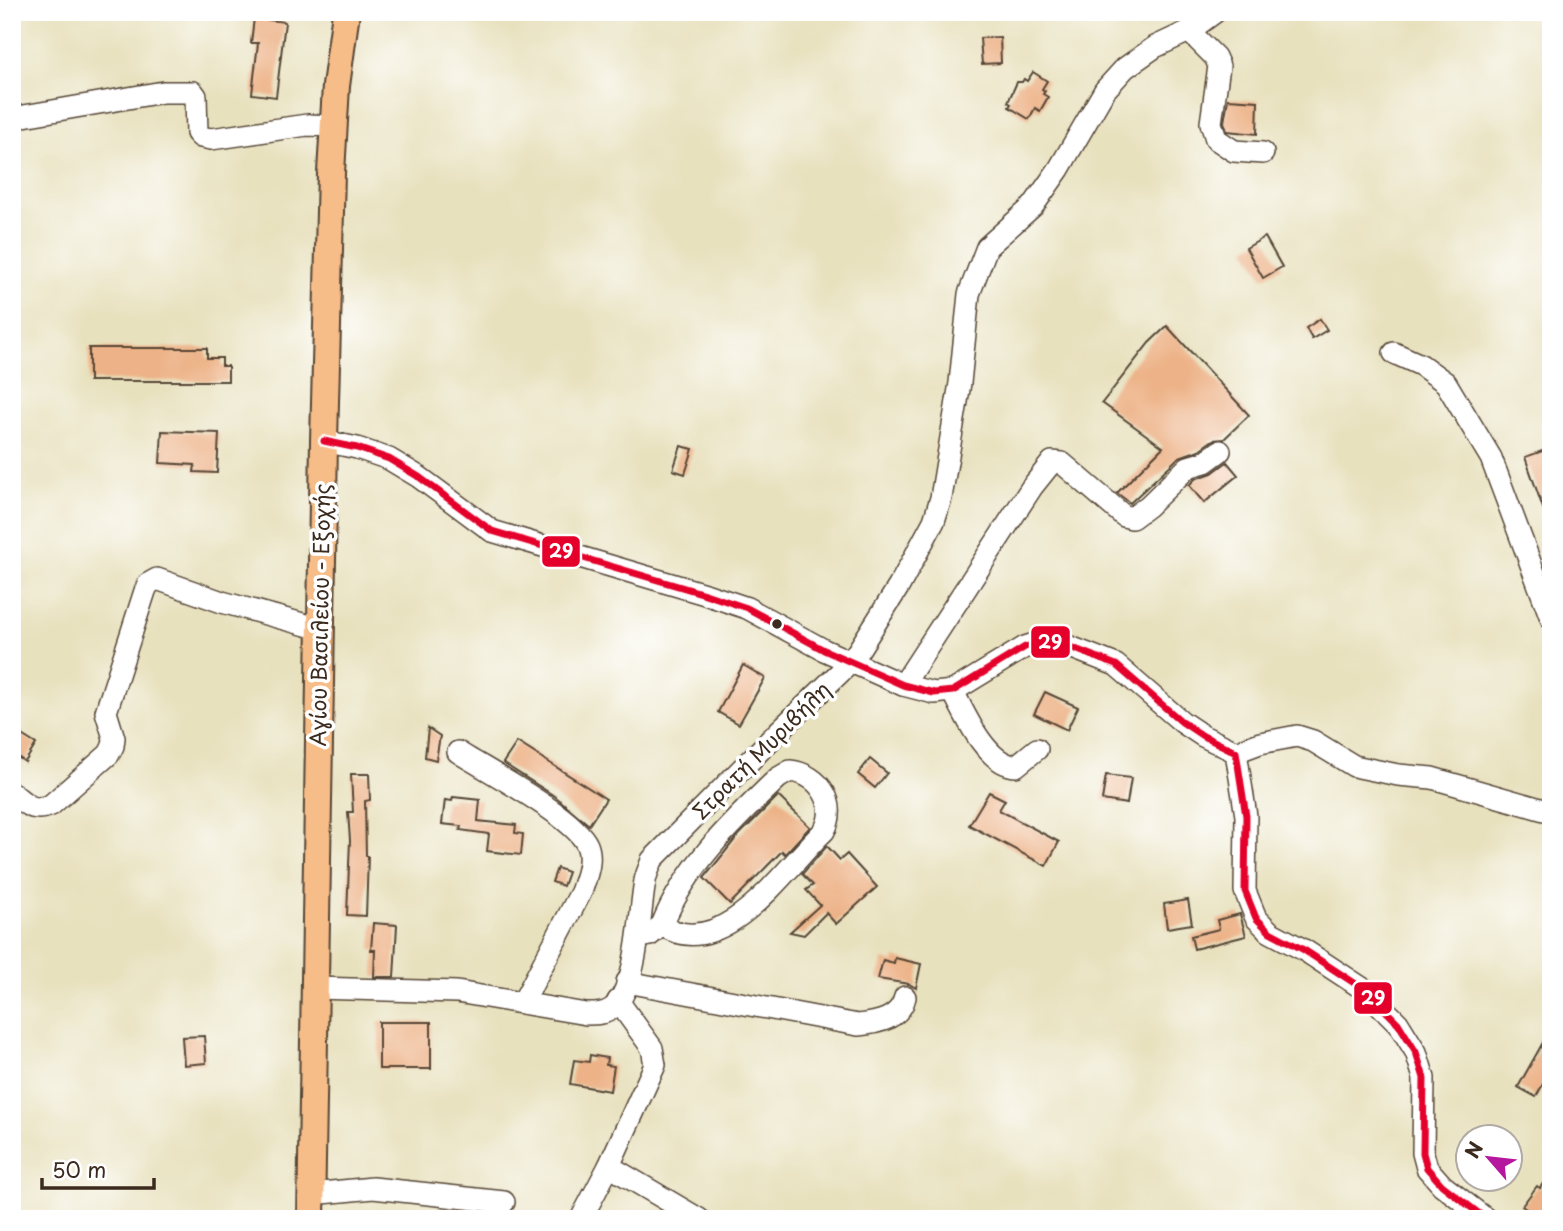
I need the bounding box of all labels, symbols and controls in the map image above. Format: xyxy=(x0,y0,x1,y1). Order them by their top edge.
street label: Αγίου Βασιλείου - Εξοχής xyxy=(301,483,337,747)
line badge: 29 xyxy=(541,535,581,568)
text: 29 xyxy=(549,536,573,564)
unlabelled marker xyxy=(770,617,784,631)
line badge: 29 xyxy=(1030,625,1071,659)
text: 29 xyxy=(1038,627,1062,655)
street label: Στρατή Μυριβήλη xyxy=(684,673,837,826)
line badge: 29 xyxy=(1353,981,1393,1015)
text: 29 xyxy=(1361,983,1385,1011)
north arrow xyxy=(1454,1122,1524,1192)
text: N xyxy=(1457,1136,1489,1163)
scale bar xyxy=(42,1147,154,1191)
text: 50 m xyxy=(52,1153,106,1185)

